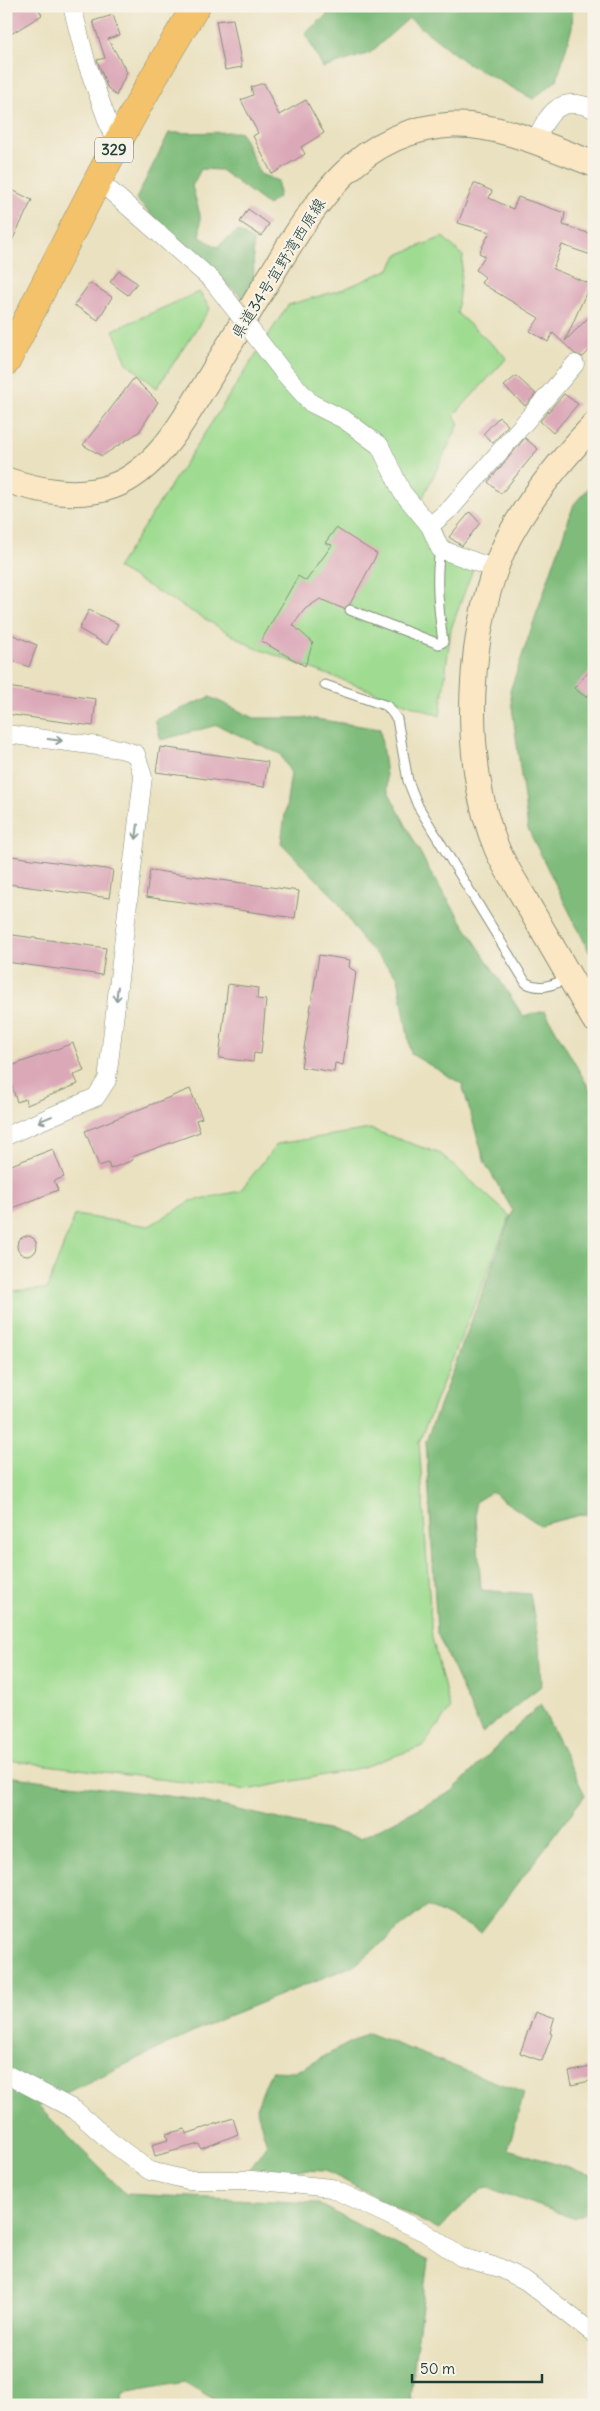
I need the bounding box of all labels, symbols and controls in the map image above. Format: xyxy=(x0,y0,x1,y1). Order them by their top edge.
road number: 329 xyxy=(95,138,133,162)
street label: 県道34号宜野湾西原線 xyxy=(227,194,329,342)
one-way arrow xyxy=(46,736,62,746)
one-way arrow xyxy=(131,824,141,840)
one-way arrow xyxy=(112,985,122,1001)
one-way arrow xyxy=(38,1115,53,1125)
scale bar xyxy=(412,2351,542,2383)
text: 50 m xyxy=(420,2359,455,2378)

